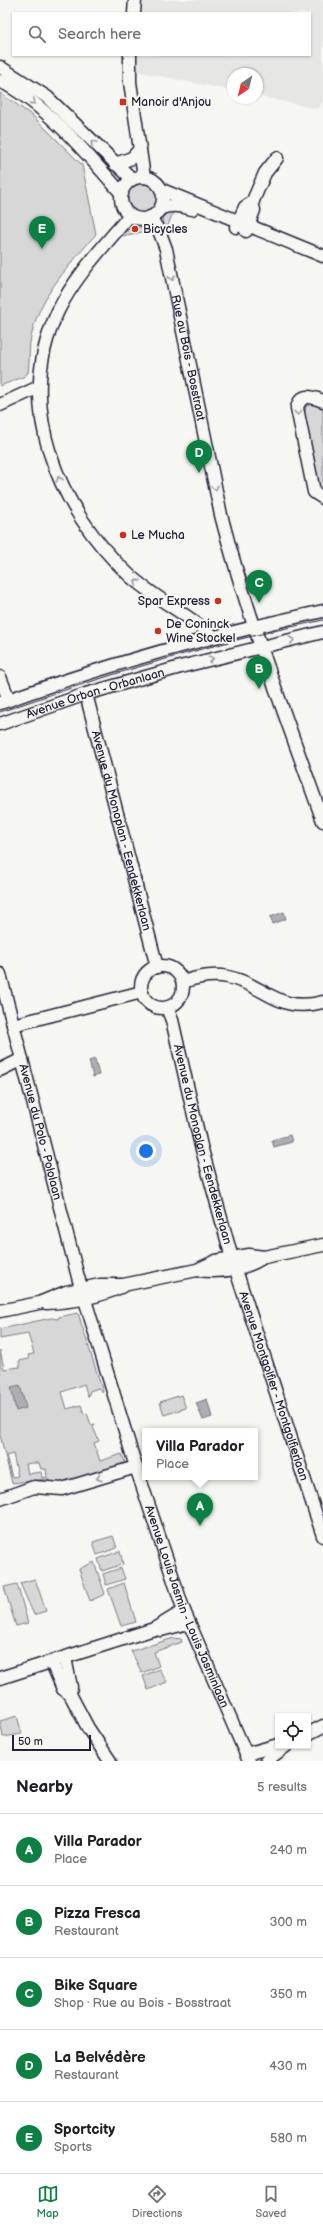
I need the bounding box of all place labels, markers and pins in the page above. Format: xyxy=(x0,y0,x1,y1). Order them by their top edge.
place label: Manoir d'Anjou xyxy=(131,95,211,110)
marker: Manoir d'Anjou xyxy=(118,97,128,107)
pin: E xyxy=(29,216,55,249)
place label: Bicycles xyxy=(143,222,188,237)
marker: Bicycles xyxy=(130,224,140,234)
pin: D xyxy=(186,440,212,473)
place label: Le Mucha xyxy=(131,528,185,543)
marker: Le Mucha xyxy=(118,530,128,540)
pin: C xyxy=(246,570,272,603)
place label: Spar Express xyxy=(138,594,210,609)
marker: Spar Express xyxy=(213,596,223,606)
place label: De Coninck Wine Stockel xyxy=(166,617,235,646)
marker: De Coninck Wine Stockel xyxy=(153,626,163,636)
pin: B xyxy=(246,656,272,689)
pin: A xyxy=(187,1493,213,1526)

